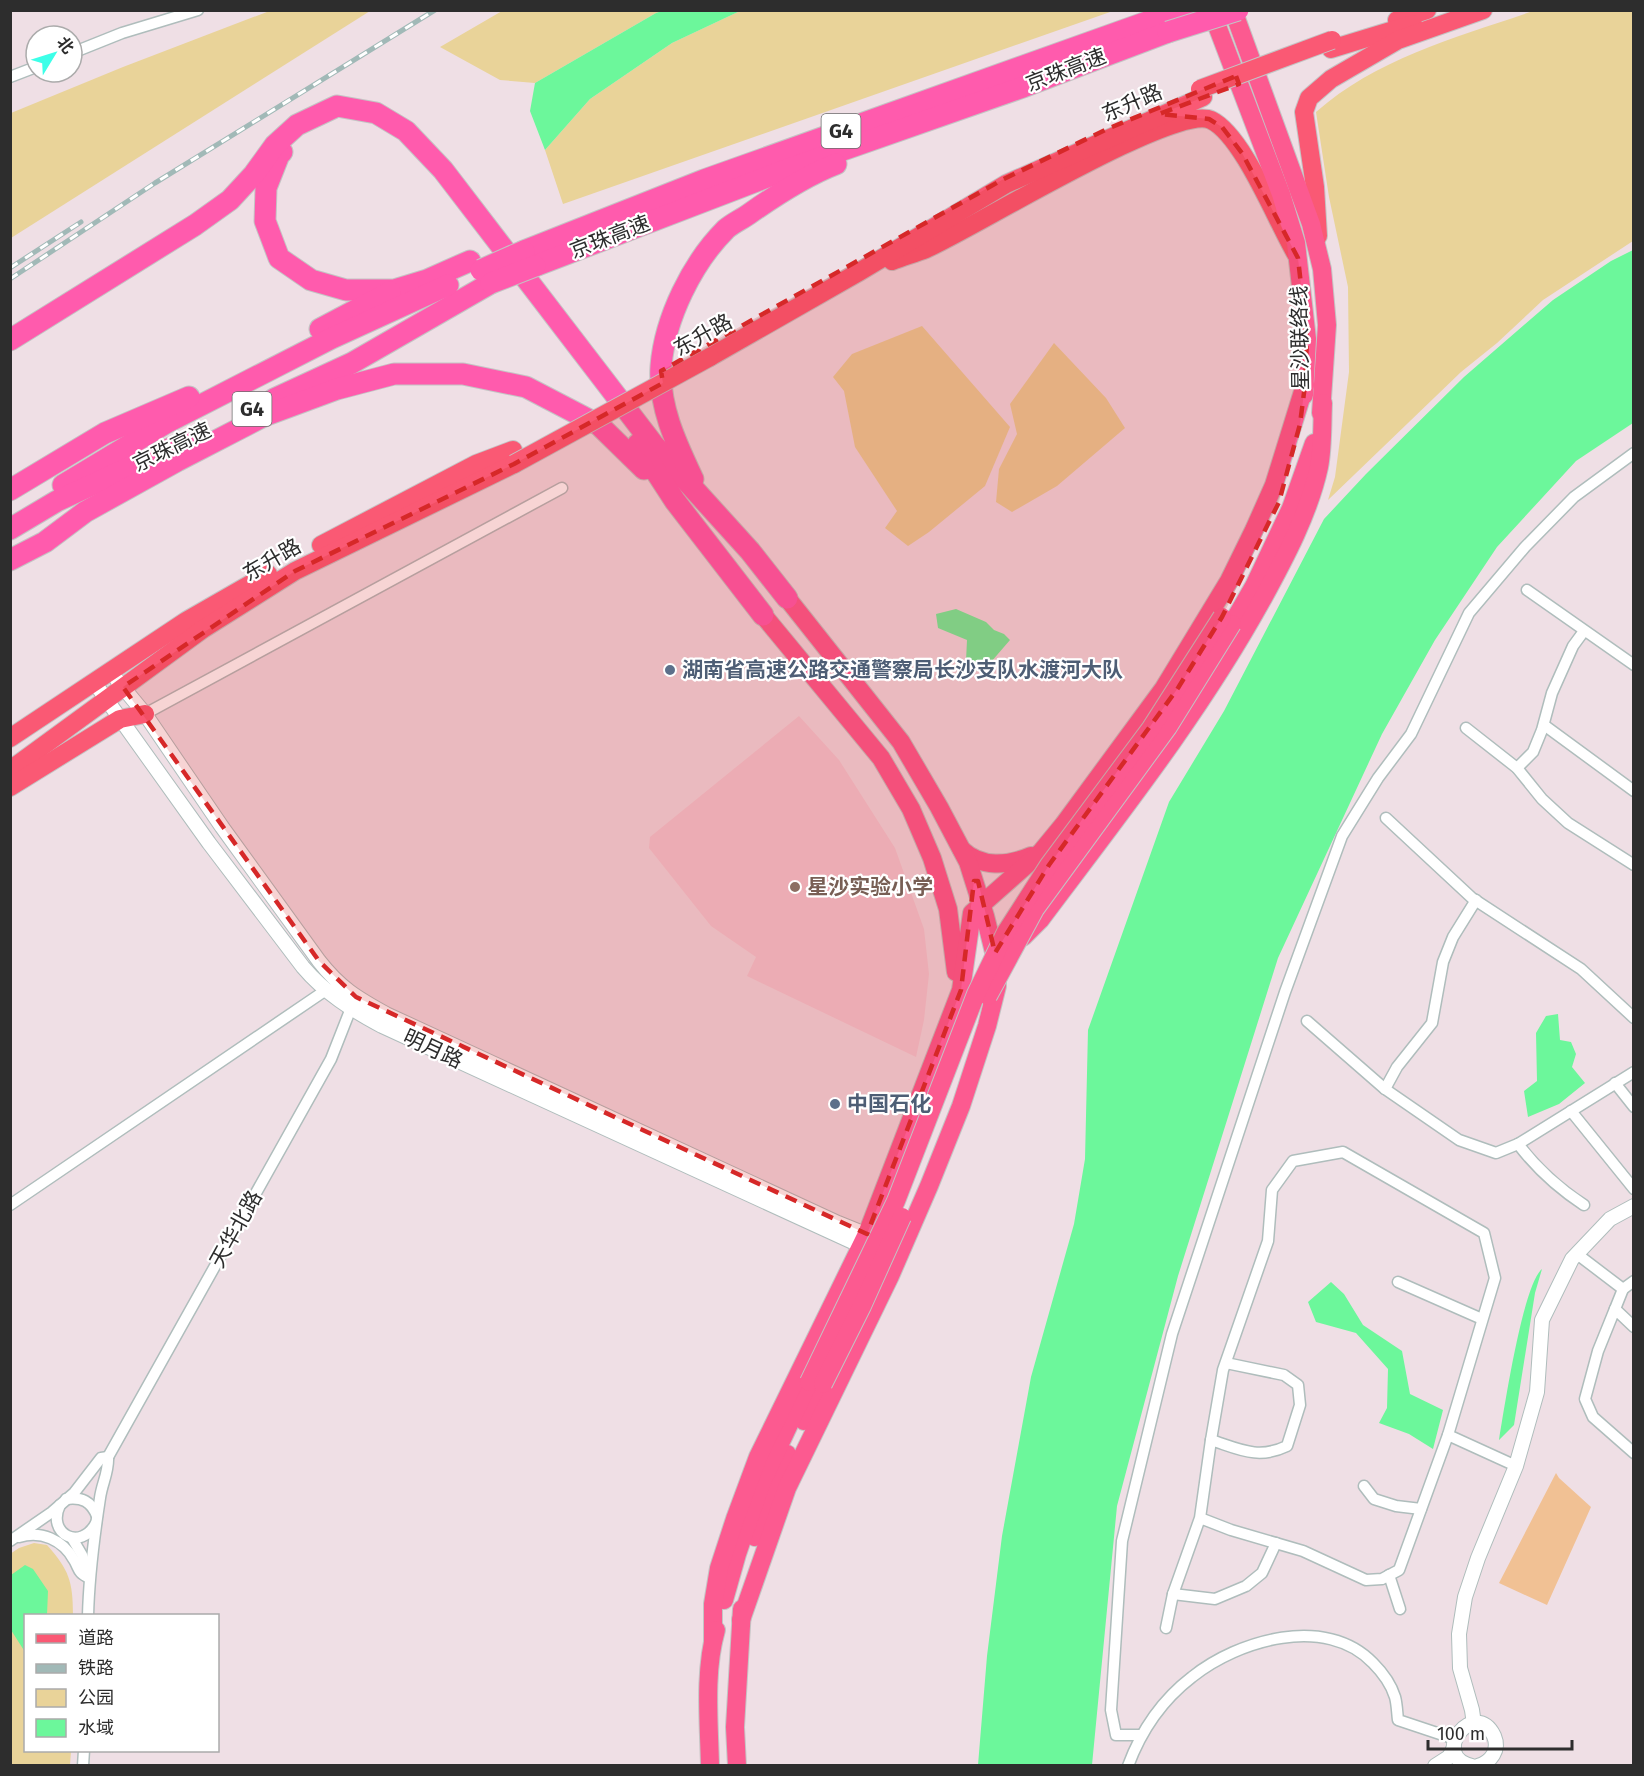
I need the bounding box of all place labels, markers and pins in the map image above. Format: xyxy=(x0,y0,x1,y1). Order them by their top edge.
place label: 湖南省高速公路交通警察局长沙支队水渡河大队 xyxy=(682,657,1123,683)
marker: 湖南省高速公路交通警察局长沙支队水渡河大队 xyxy=(663,663,677,677)
place label: 星沙实验小学 xyxy=(807,874,933,900)
marker: 星沙实验小学 xyxy=(788,880,802,894)
place label: 中国石化 xyxy=(847,1091,931,1117)
marker: 中国石化 xyxy=(828,1097,842,1111)

